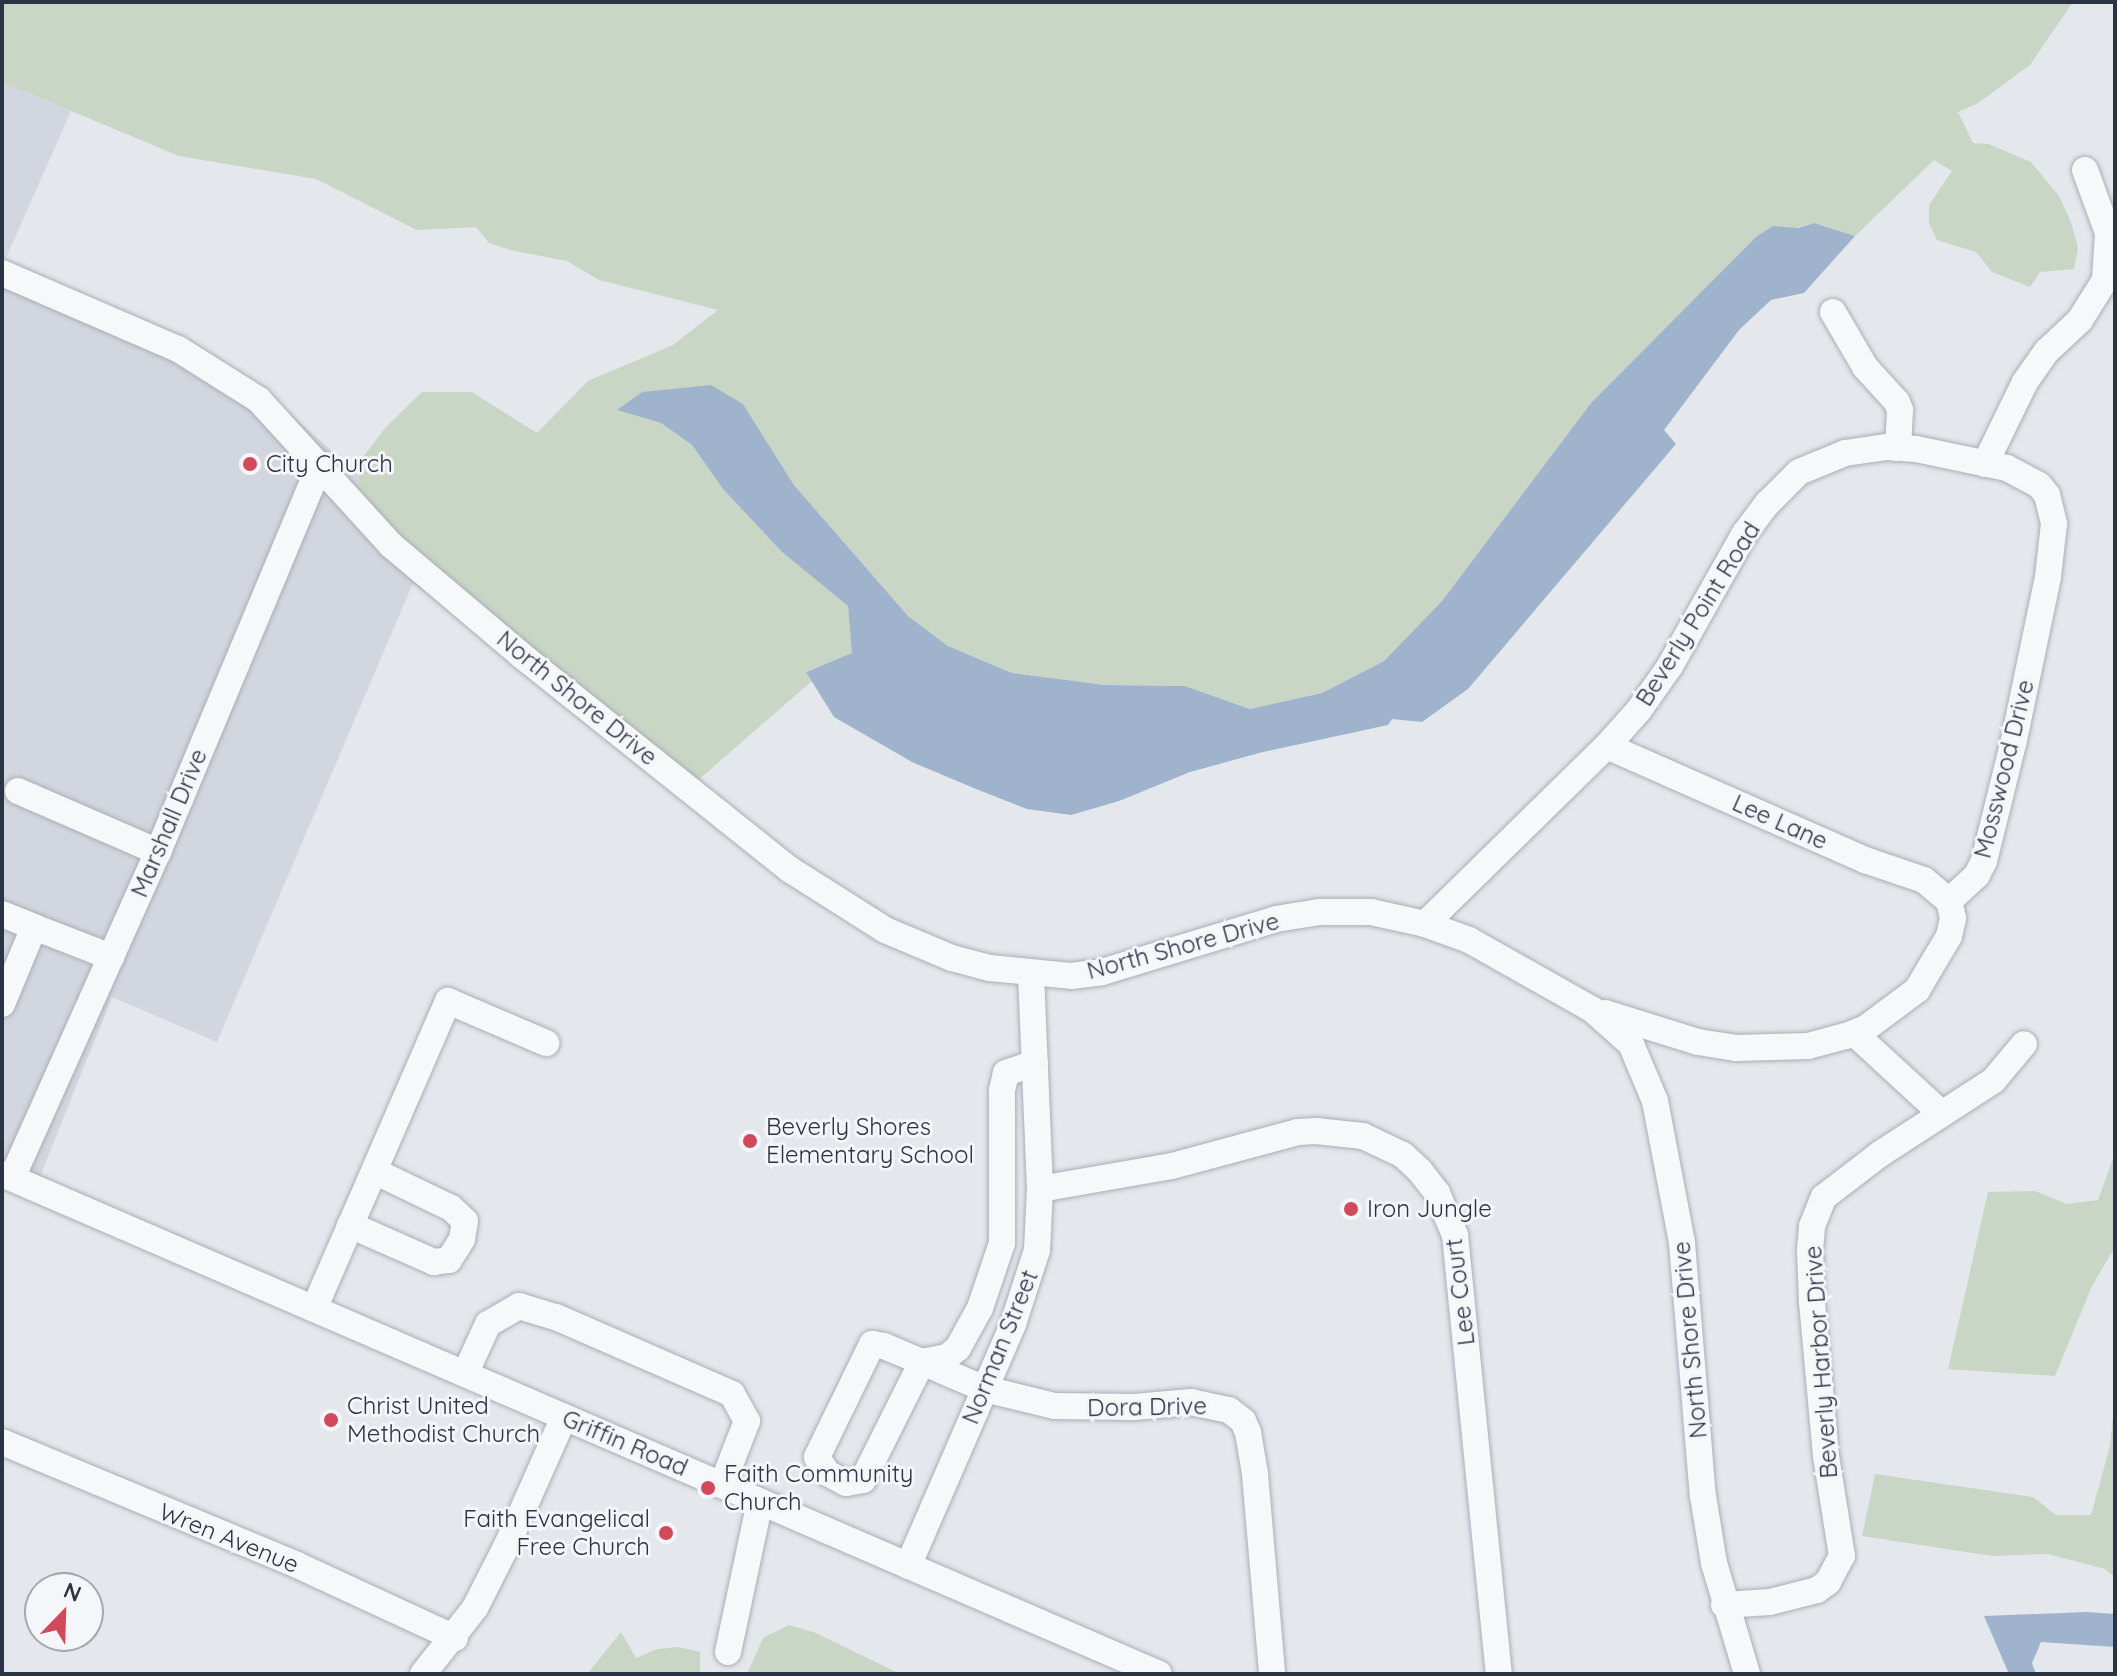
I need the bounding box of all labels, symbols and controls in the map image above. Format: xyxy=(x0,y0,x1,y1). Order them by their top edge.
place label: City Church xyxy=(266,450,393,478)
marker: City Church xyxy=(241,455,259,473)
street label: Beverly Point Road xyxy=(1630,517,1766,711)
street label: North Shore Drive xyxy=(491,625,663,771)
street label: Mosswood Drive xyxy=(1968,677,2040,861)
street label: Marshall Drive xyxy=(125,744,213,902)
street label: Lee Lane xyxy=(1728,788,1832,856)
street label: North Shore Drive xyxy=(1084,907,1282,985)
place label: Beverly Shores Elementary School xyxy=(766,1113,974,1169)
marker: Beverly Shores Elementary School xyxy=(741,1132,759,1150)
place label: Iron Jungle xyxy=(1367,1195,1492,1223)
marker: Iron Jungle xyxy=(1342,1200,1360,1218)
street label: Lee Court xyxy=(1439,1237,1481,1347)
street label: North Shore Drive xyxy=(1667,1240,1713,1440)
street label: Beverly Harbor Drive xyxy=(1798,1245,1844,1479)
street label: Norman Street xyxy=(956,1266,1044,1428)
place label: Christ United Methodist Church xyxy=(347,1392,540,1448)
street label: Dora Drive xyxy=(1087,1392,1207,1422)
street label: Griffin Road xyxy=(558,1404,692,1482)
marker: Christ United Methodist Church xyxy=(322,1411,340,1429)
place label: Faith Community Church xyxy=(724,1460,913,1516)
marker: Faith Community Church xyxy=(699,1479,717,1497)
street label: Wren Avenue xyxy=(155,1497,303,1579)
place label: Faith Evangelical Free Church xyxy=(463,1505,650,1561)
marker: Faith Evangelical Free Church xyxy=(657,1524,675,1542)
north arrow xyxy=(24,1572,104,1652)
text: N xyxy=(60,1576,86,1608)

